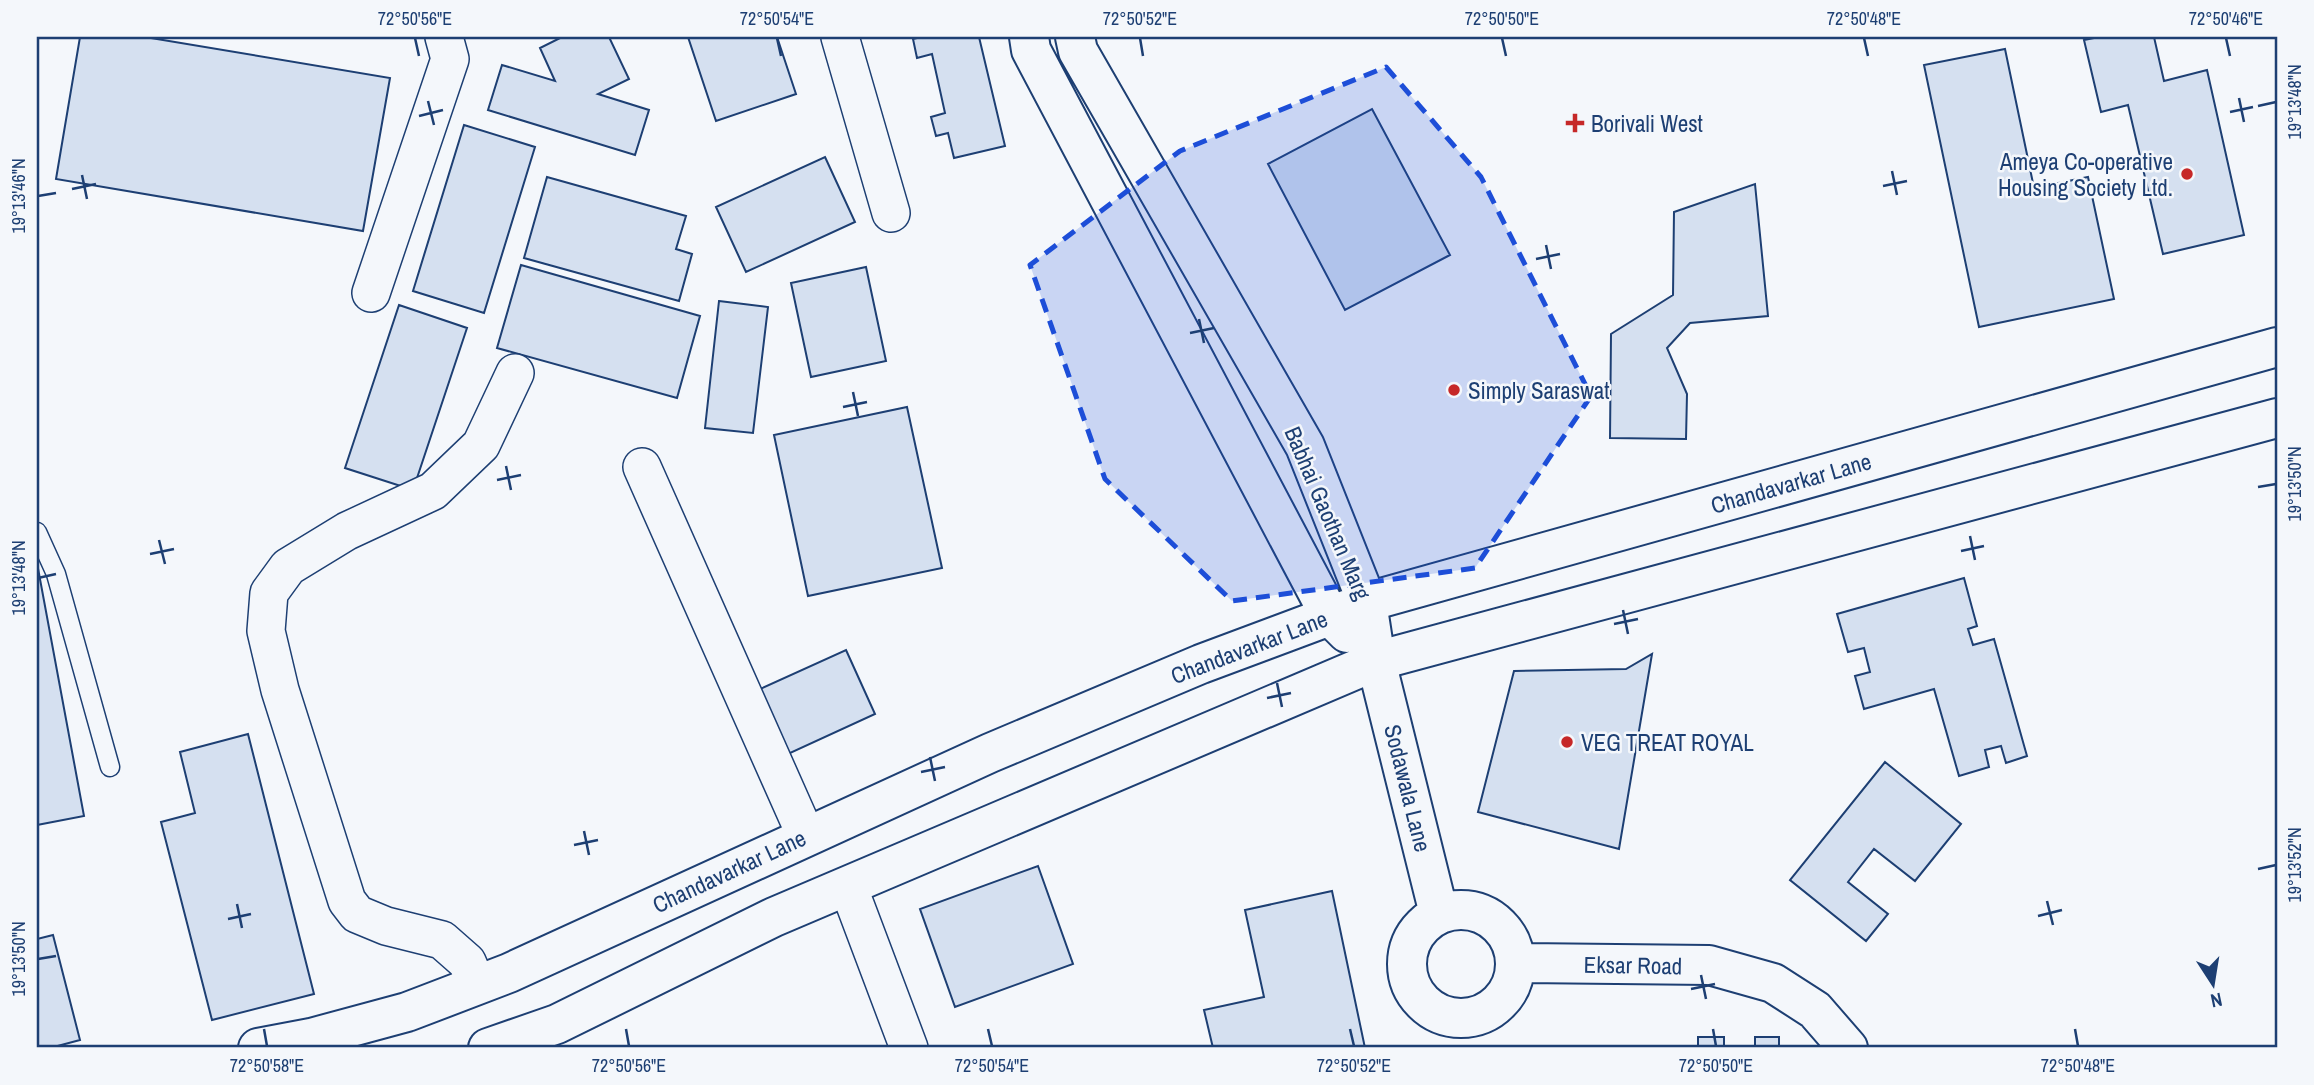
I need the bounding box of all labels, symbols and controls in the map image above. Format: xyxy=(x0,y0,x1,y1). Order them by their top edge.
text: 72°50'56"E xyxy=(378,6,452,31)
text: 72°50'54"E xyxy=(740,6,814,31)
text: 72°50'52"E xyxy=(1103,6,1177,31)
text: 72°50'50"E xyxy=(1465,6,1539,31)
text: 72°50'48"E xyxy=(1827,6,1901,31)
text: 72°50'46"E xyxy=(2189,6,2263,31)
text: 19°13'48"N xyxy=(2282,64,2307,140)
place label: Borivali West xyxy=(1591,108,1703,139)
marker: Borivali West xyxy=(1565,113,1585,133)
place label: Ameya Co-operative Housing Society Ltd. xyxy=(1998,146,2173,203)
text: 19°13'46"N xyxy=(6,158,31,234)
marker: Ameya Co-operative Housing Society Ltd. xyxy=(2179,166,2195,182)
place label: Simply Saraswat xyxy=(1468,375,1610,406)
marker: Simply Saraswat xyxy=(1446,382,1462,398)
street label: Babhai Gaothan Marg xyxy=(1277,422,1379,605)
street label: Chandavarkar Lane xyxy=(1707,445,1875,521)
text: 19°13'50"N xyxy=(2282,446,2307,522)
text: 19°13'48"N xyxy=(6,540,31,616)
street label: Chandavarkar Lane xyxy=(1166,603,1332,691)
street label: Sodawala Lane xyxy=(1377,721,1439,855)
place label: VEG TREAT ROYAL xyxy=(1581,727,1754,758)
marker: VEG TREAT ROYAL xyxy=(1559,734,1575,750)
street label: Chandavarkar Lane xyxy=(647,822,811,920)
text: 19°13'52"N xyxy=(2282,827,2307,903)
text: 19°13'50"N xyxy=(6,921,31,997)
north arrow xyxy=(2178,948,2248,1018)
street label: Eksar Road xyxy=(1583,949,1683,981)
text: N xyxy=(2208,987,2225,1015)
text: 72°50'58"E xyxy=(230,1053,304,1078)
text: 72°50'56"E xyxy=(592,1053,666,1078)
text: 72°50'54"E xyxy=(955,1053,1029,1078)
text: 72°50'52"E xyxy=(1317,1053,1391,1078)
text: 72°50'50"E xyxy=(1679,1053,1753,1078)
text: 72°50'48"E xyxy=(2041,1053,2115,1078)

